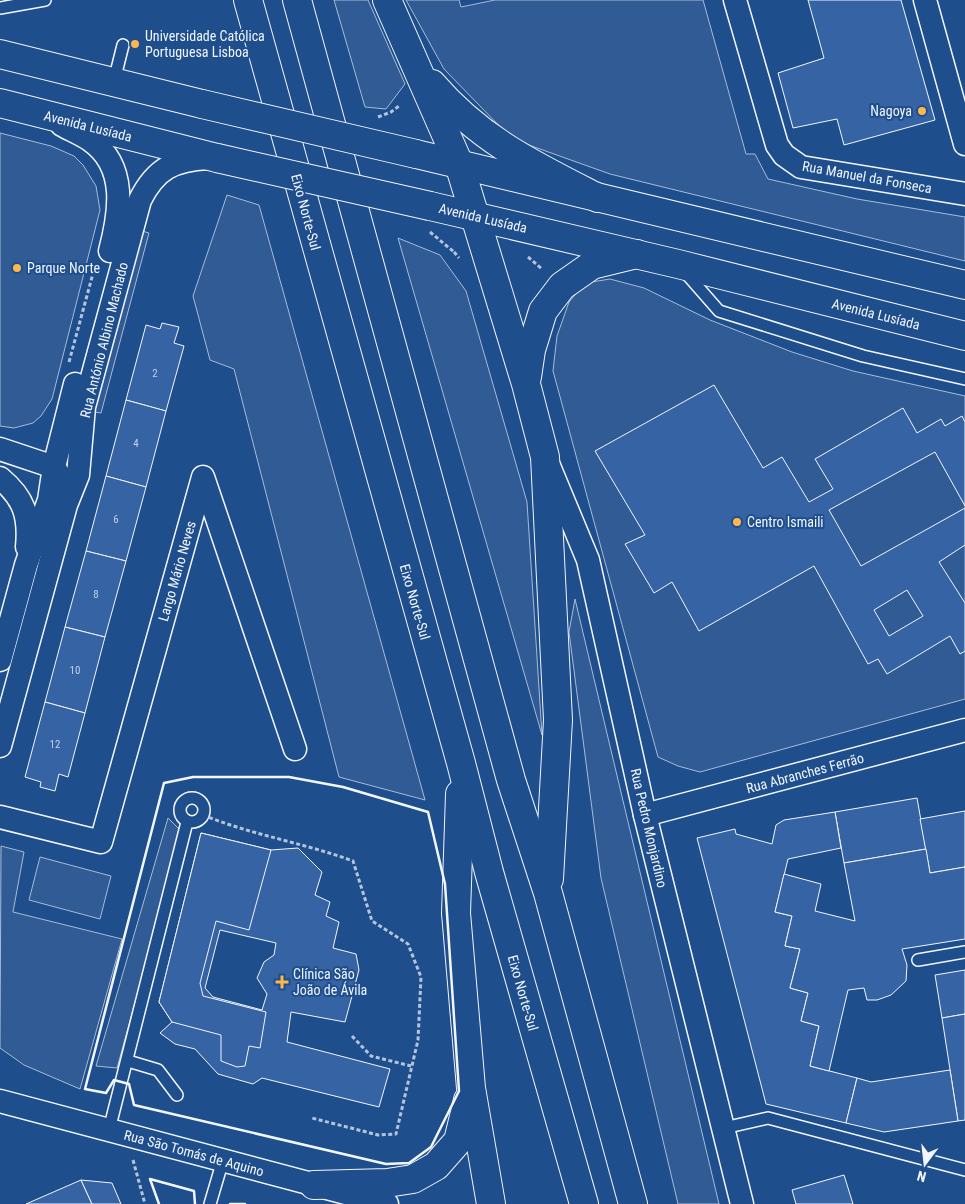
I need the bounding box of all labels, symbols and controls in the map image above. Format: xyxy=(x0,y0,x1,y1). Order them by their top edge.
place label: Universidade Católica Portuguesa Lisboa xyxy=(145,28,265,60)
marker: Universidade Católica Portuguesa Lisboa xyxy=(129,38,141,50)
place label: Nagoya xyxy=(870,103,912,119)
marker: Nagoya xyxy=(916,105,928,117)
street label: Avenida Lusíada xyxy=(42,107,134,145)
street label: Rua Manuel da Fonseca xyxy=(801,158,933,196)
street label: Eixo Norte-Sul xyxy=(288,172,324,252)
street label: Avenida Lusíada xyxy=(437,200,529,236)
place label: Parque Norte xyxy=(27,260,101,276)
street label: Rua António Albino Machado xyxy=(77,261,131,419)
marker: Parque Norte xyxy=(11,262,23,274)
street label: Avenida Lusíada xyxy=(830,295,922,333)
house number: 2 xyxy=(152,367,158,380)
house number: 4 xyxy=(133,437,139,450)
house number: 6 xyxy=(113,513,119,526)
place label: Centro Ismaili xyxy=(747,514,824,530)
marker: Centro Ismaili xyxy=(731,516,743,528)
street label: Largo Mário Neves xyxy=(155,519,199,623)
street label: Eixo Norte-Sul xyxy=(397,562,433,642)
house number: 8 xyxy=(93,588,99,601)
house number: 10 xyxy=(70,664,80,677)
house number: 12 xyxy=(50,738,60,751)
street label: Rua Abranches Ferrão xyxy=(744,750,866,796)
street label: Rua Pedro Monjardino xyxy=(627,767,671,889)
street label: Eixo Norte-Sul xyxy=(505,953,541,1033)
place label: Clínica São João de Ávila xyxy=(293,966,367,998)
marker: Clínica São João de Ávila xyxy=(275,975,289,989)
street label: Rua São Tomás de Aquino xyxy=(122,1127,266,1179)
north arrow xyxy=(900,1139,950,1189)
text: N xyxy=(915,1168,928,1185)

